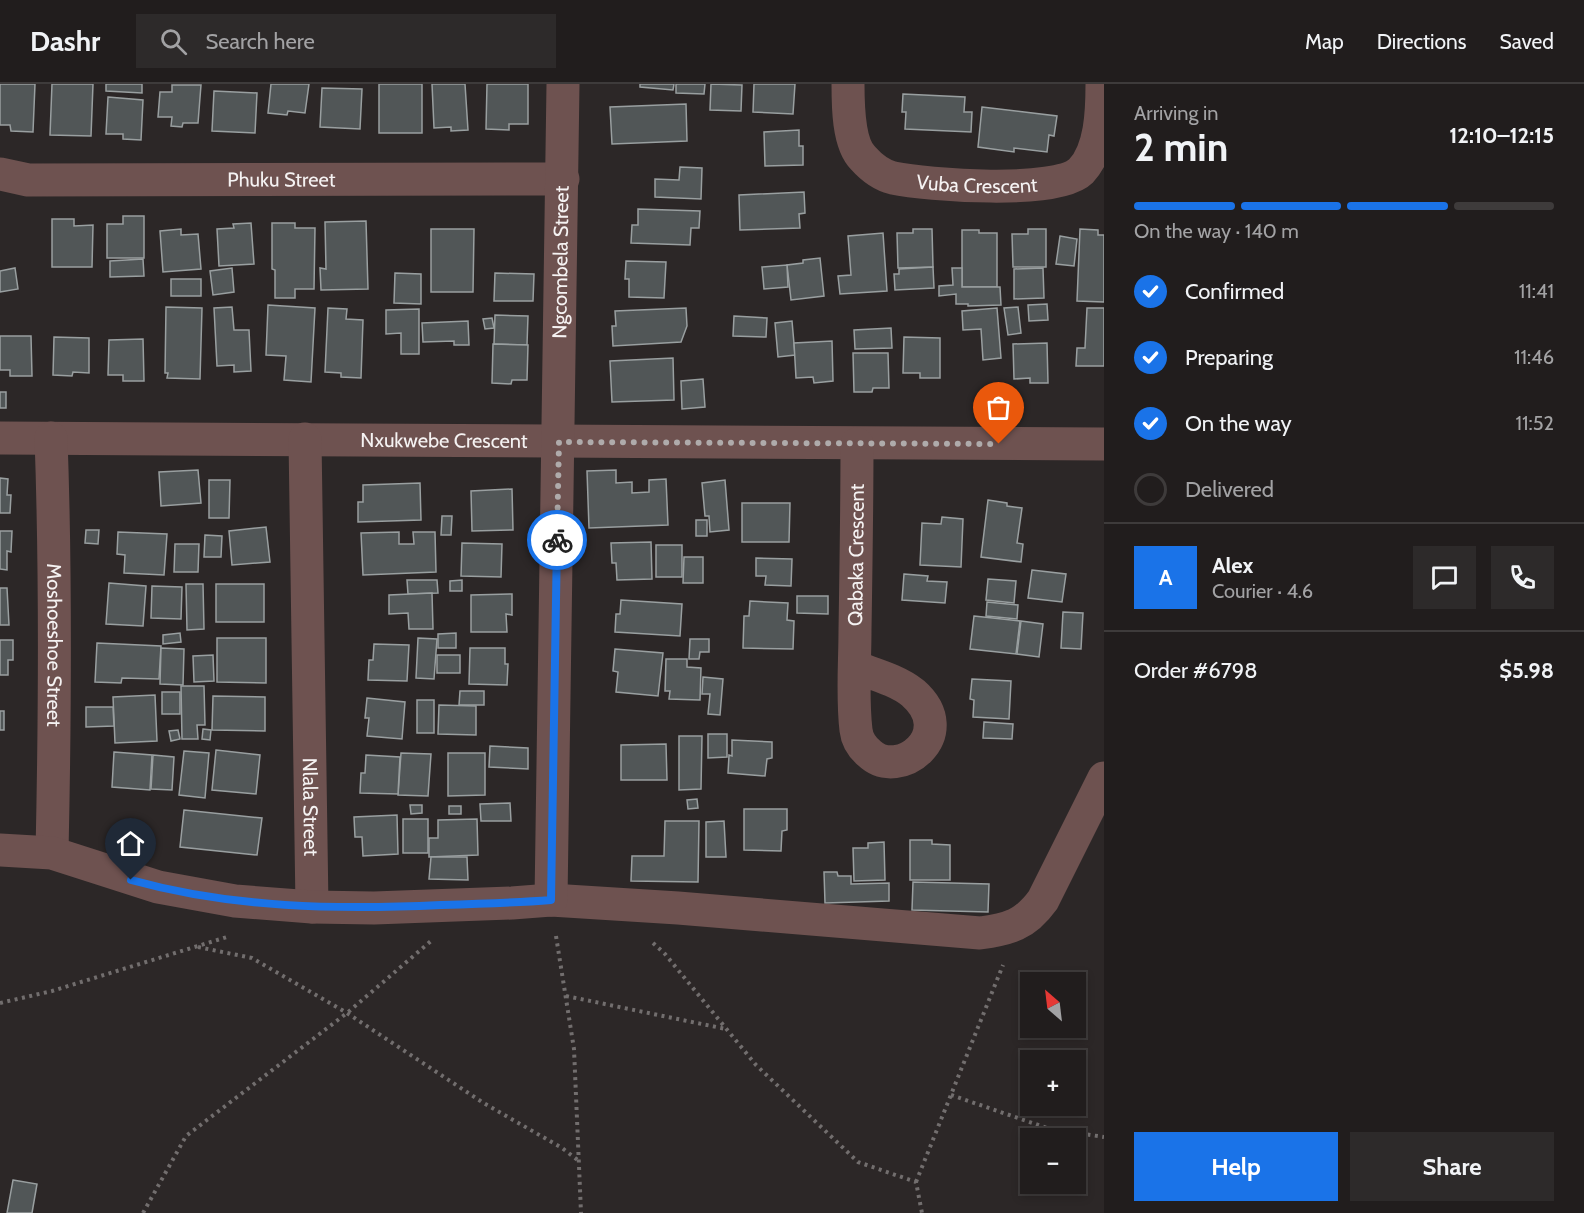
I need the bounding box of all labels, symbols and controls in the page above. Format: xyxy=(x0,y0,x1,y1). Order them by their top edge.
search box xyxy=(136,14,556,68)
text: Dashr xyxy=(30,24,100,58)
icon: search xyxy=(157,25,190,58)
text: Search here xyxy=(205,28,315,55)
text: Map xyxy=(1305,29,1344,54)
text: Directions xyxy=(1377,29,1466,54)
text: Saved xyxy=(1499,29,1554,54)
text: Arriving in xyxy=(1134,101,1218,125)
text: 12:10–12:15 xyxy=(1449,122,1554,149)
text: 2 min xyxy=(1134,123,1228,171)
street label: Phuku Street xyxy=(227,167,336,192)
street label: Vuba Crescent xyxy=(915,170,1039,198)
street label: Ngcombela Street xyxy=(547,185,574,339)
text: On the way · 140 m xyxy=(1134,219,1299,243)
icon: check xyxy=(1134,275,1167,308)
text: Confirmed xyxy=(1185,278,1284,305)
text: 11:41 xyxy=(1519,279,1554,303)
icon: check xyxy=(1134,341,1167,374)
text: Preparing xyxy=(1185,344,1273,371)
text: 11:46 xyxy=(1514,345,1554,369)
pin xyxy=(973,382,1024,444)
icon: bag xyxy=(982,391,1015,424)
icon: check xyxy=(1134,407,1167,440)
text: On the way xyxy=(1185,410,1292,437)
text: 11:52 xyxy=(1516,411,1554,435)
street label: Nxukwebe Crescent xyxy=(360,428,528,453)
text: Delivered xyxy=(1185,476,1274,503)
street label: Qabaka Crescent xyxy=(843,483,869,626)
courier xyxy=(527,510,587,570)
icon: bike xyxy=(541,524,574,557)
button: chat xyxy=(1413,546,1476,609)
button: phone xyxy=(1491,546,1554,609)
text: Alex xyxy=(1212,552,1253,579)
street label: Moshoeshoe Street xyxy=(42,563,67,727)
text: A xyxy=(1159,564,1172,591)
text: Courier · 4.6 xyxy=(1212,579,1313,603)
text: Order #6798 xyxy=(1134,657,1258,684)
text: $5.98 xyxy=(1499,657,1554,684)
street label: Nlala Street xyxy=(298,758,323,857)
pin xyxy=(105,818,156,880)
icon: home xyxy=(114,827,147,860)
north arrow xyxy=(1020,972,1086,1038)
map controls xyxy=(1020,972,1086,1194)
button: + xyxy=(1020,1050,1086,1116)
button: − xyxy=(1020,1128,1086,1194)
button: Help xyxy=(1134,1132,1338,1201)
button: Share xyxy=(1350,1132,1554,1201)

